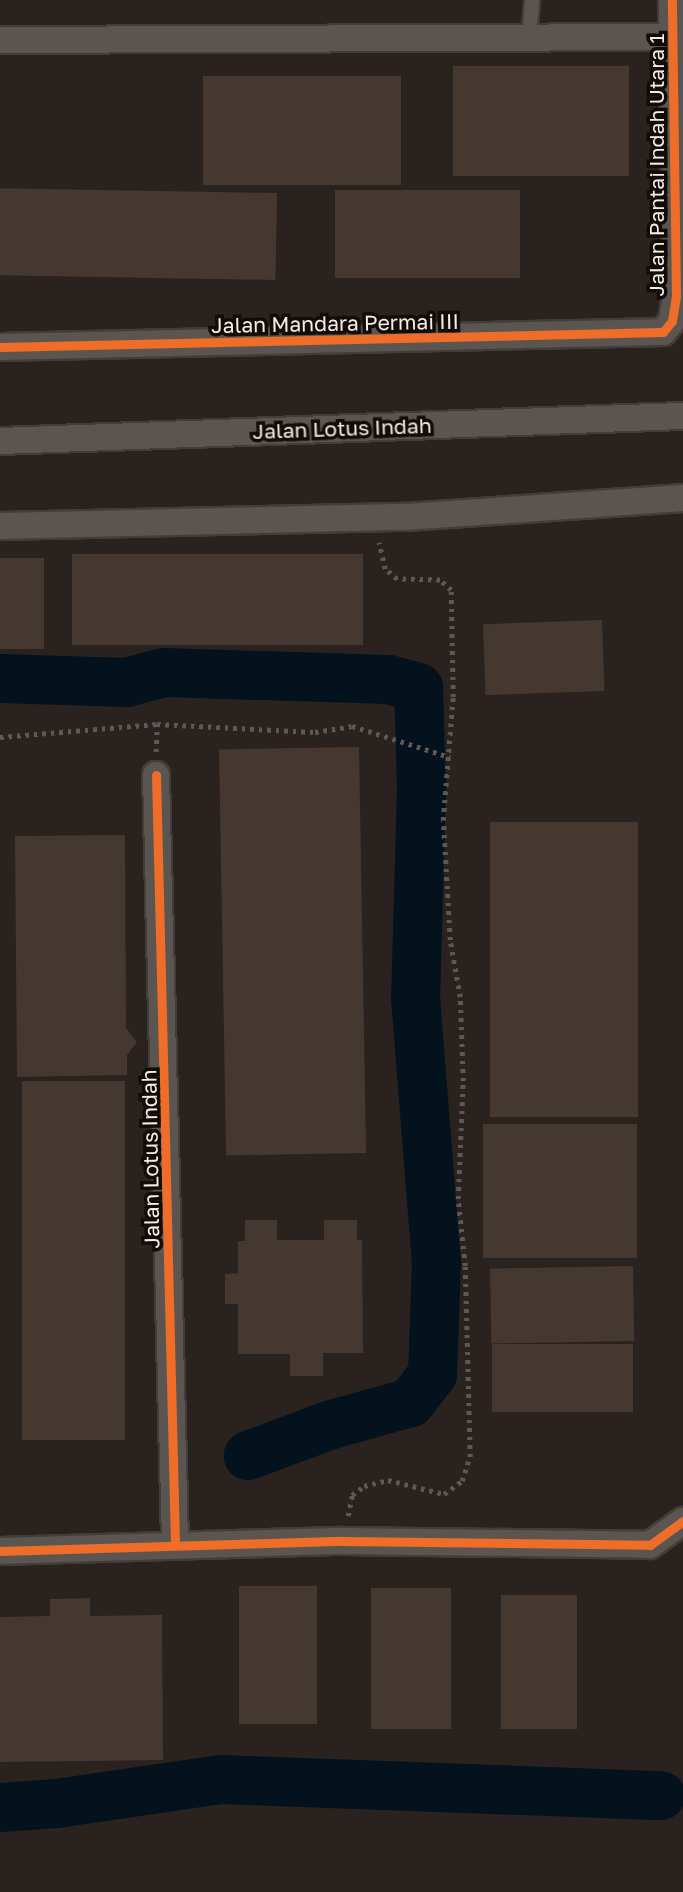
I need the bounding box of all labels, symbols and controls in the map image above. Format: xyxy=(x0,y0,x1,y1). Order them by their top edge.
street label: Jalan Pantai Indah Utara 1 xyxy=(643,34,669,296)
street label: Jalan Mandara Permai III xyxy=(211,308,459,338)
street label: Jalan Lotus Indah xyxy=(252,412,432,444)
street label: Jalan Lotus Indah xyxy=(136,1069,164,1249)

